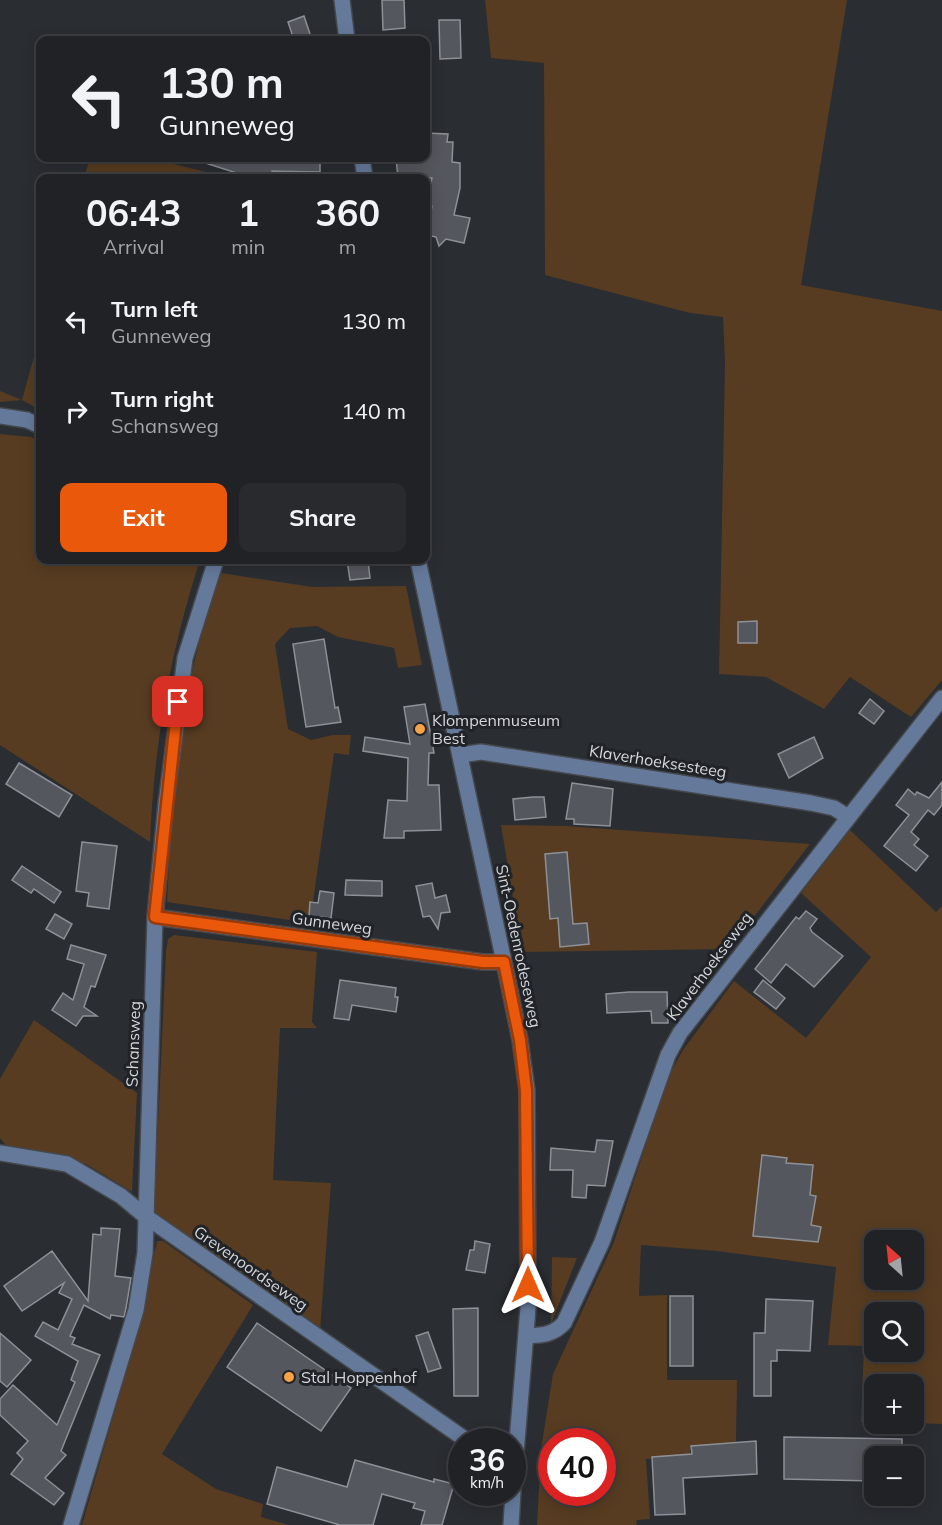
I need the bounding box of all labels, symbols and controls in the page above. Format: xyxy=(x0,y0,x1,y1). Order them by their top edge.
text: 130 m xyxy=(159,56,284,109)
icon: left xyxy=(60,60,138,138)
text: Gunneweg xyxy=(159,108,295,142)
text: 06:43 xyxy=(86,190,181,235)
text: 1 xyxy=(237,190,259,235)
text: 360 xyxy=(315,190,380,235)
text: Arrival xyxy=(103,234,164,259)
text: min xyxy=(231,234,265,259)
text: m xyxy=(339,234,356,259)
text: Turn left xyxy=(111,295,198,323)
icon: left xyxy=(60,305,93,338)
text: 130 m xyxy=(341,307,406,335)
text: Gunneweg xyxy=(111,323,212,348)
text: Turn right xyxy=(111,385,214,413)
icon: right xyxy=(60,395,93,428)
text: 140 m xyxy=(341,397,406,425)
text: Schansweg xyxy=(111,413,219,438)
button: Exit xyxy=(60,483,227,552)
button: Share xyxy=(239,483,406,552)
pin xyxy=(152,676,203,727)
icon: arrive xyxy=(161,685,194,718)
place label: Klompenmuseum Best xyxy=(432,710,560,748)
marker: Klompenmuseum Best xyxy=(413,722,427,736)
street label: Klaverhoeksesteeg xyxy=(588,740,728,782)
street label: Sint-Oedenrodeseweg xyxy=(492,863,546,1029)
street label: Gunneweg xyxy=(291,908,373,938)
street label: Klaverhoekseweg xyxy=(662,908,756,1024)
street label: Schansweg xyxy=(122,1001,144,1087)
street label: Grevenoordseweg xyxy=(190,1221,312,1315)
north arrow xyxy=(864,1230,924,1290)
map controls xyxy=(864,1230,924,1506)
position arrow xyxy=(496,1253,560,1317)
button: search xyxy=(864,1302,924,1362)
place label: Stal Hoppenhof xyxy=(301,1367,417,1387)
marker: Stal Hoppenhof xyxy=(282,1370,296,1384)
button: + xyxy=(864,1374,924,1434)
speed limit sign: 40 xyxy=(538,1428,616,1506)
text: 36 xyxy=(469,1441,505,1479)
button: − xyxy=(864,1446,924,1506)
text: km/h xyxy=(470,1473,504,1492)

